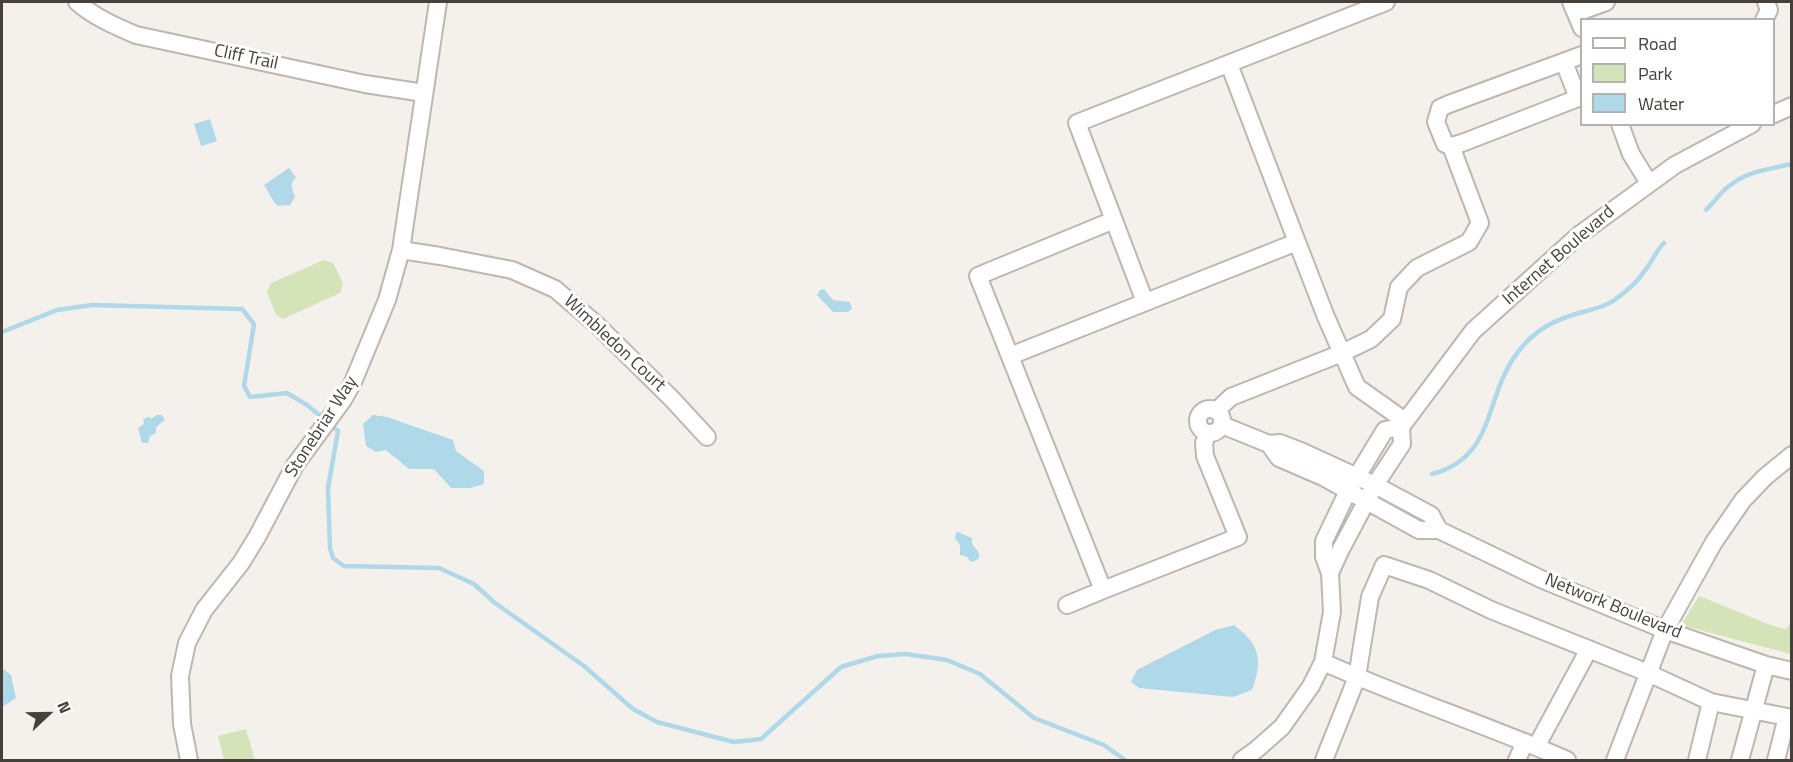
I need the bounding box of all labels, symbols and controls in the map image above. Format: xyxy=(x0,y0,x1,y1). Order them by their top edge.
legend xyxy=(1580,18,1775,126)
text: Road xyxy=(1638,30,1677,57)
street label: Cliff Trail xyxy=(212,41,280,75)
text: Park xyxy=(1638,60,1672,87)
text: Water xyxy=(1638,90,1684,117)
street label: Internet Boulevard xyxy=(1499,202,1619,310)
street label: Wimbledon Court xyxy=(559,291,669,397)
street label: Stonebriar Way xyxy=(281,372,363,482)
street label: Network Boulevard xyxy=(1541,570,1685,644)
north arrow xyxy=(18,684,78,744)
text: N xyxy=(51,698,78,717)

